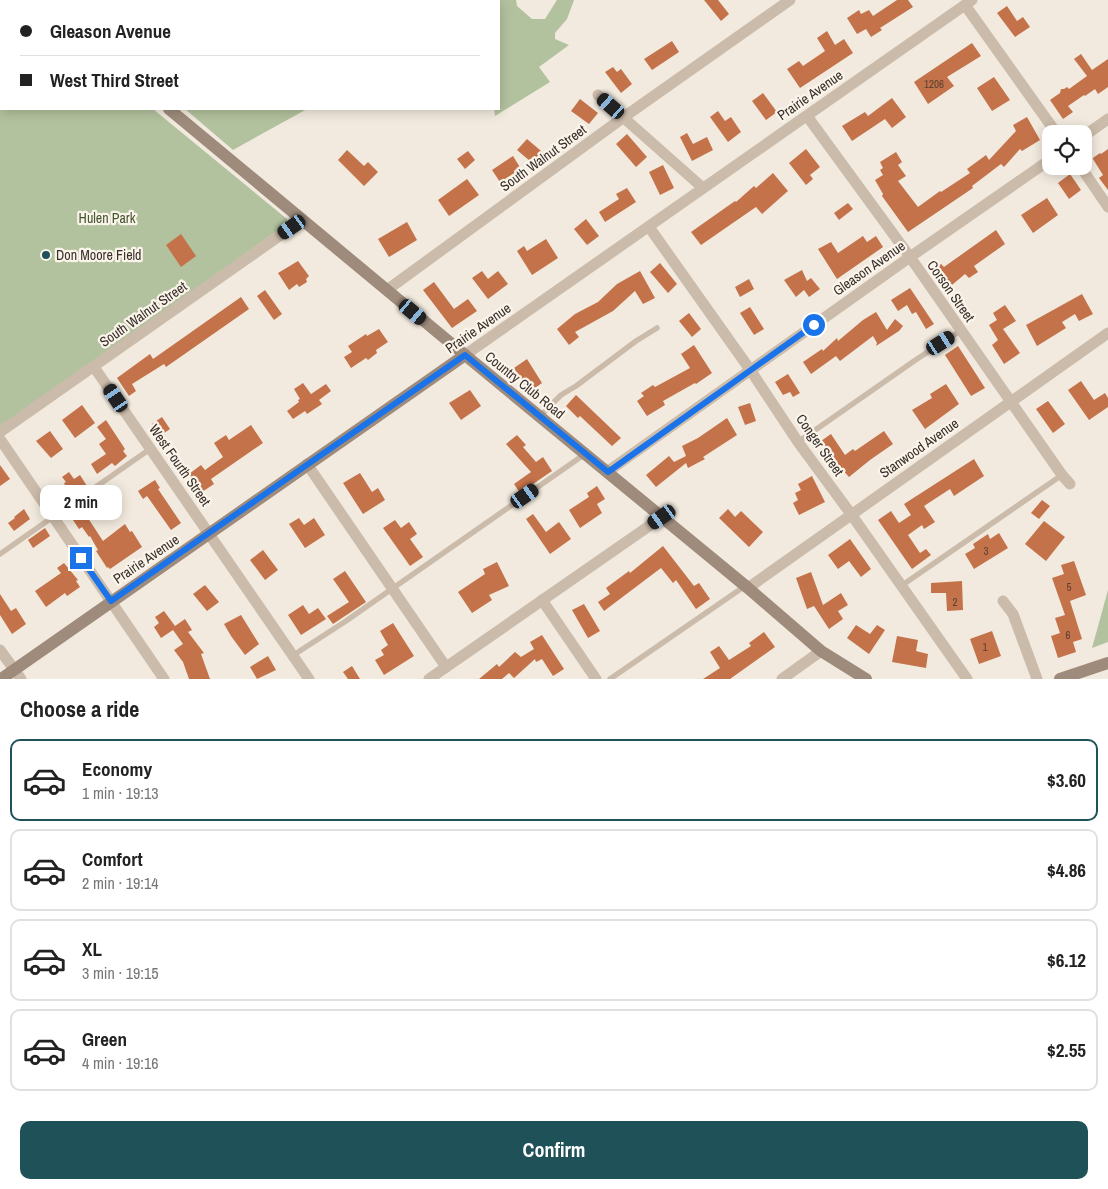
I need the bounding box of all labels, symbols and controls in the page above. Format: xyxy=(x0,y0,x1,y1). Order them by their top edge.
text: Gleason Avenue xyxy=(50,18,171,44)
street label: Prairie Avenue xyxy=(774,66,846,124)
text: West Third Street xyxy=(50,67,179,93)
house number: 1206 xyxy=(924,77,944,91)
car xyxy=(594,90,627,122)
street label: South Walnut Street xyxy=(496,121,590,195)
map controls xyxy=(1042,125,1092,175)
button: locate xyxy=(1042,125,1092,175)
park label: Hulen Park xyxy=(79,209,136,227)
car xyxy=(275,212,308,242)
street label: Gleason Avenue xyxy=(829,237,909,299)
place label: Don Moore Field xyxy=(56,246,142,264)
marker: Don Moore Field xyxy=(40,249,52,261)
street label: Corson Street xyxy=(923,257,979,325)
street label: South Walnut Street xyxy=(96,277,190,351)
car xyxy=(396,297,429,327)
street label: Prairie Avenue xyxy=(442,299,514,357)
route start xyxy=(803,314,825,336)
car xyxy=(924,329,957,357)
street label: Country Club Road xyxy=(481,347,569,423)
car xyxy=(101,381,130,415)
street label: Conger Street xyxy=(792,411,848,479)
street label: Stanwood Avenue xyxy=(876,414,962,482)
street label: West Fourth Street xyxy=(145,421,215,509)
car xyxy=(508,481,541,511)
callout: 2 min xyxy=(40,486,122,520)
text: 2 min xyxy=(64,491,98,513)
car xyxy=(645,502,678,532)
street label: Prairie Avenue xyxy=(110,530,182,588)
house number: 3 xyxy=(983,544,989,558)
route end xyxy=(70,547,92,569)
house number: 5 xyxy=(1066,580,1072,594)
house number: 2 xyxy=(952,595,958,609)
house number: 6 xyxy=(1065,628,1071,642)
house number: 1 xyxy=(982,640,988,654)
text: Choose a ride xyxy=(20,694,139,724)
text: Economy xyxy=(82,756,152,782)
icon: car xyxy=(22,758,67,803)
text: $3.60 xyxy=(1047,767,1086,793)
text: 1 min · 19:13 xyxy=(82,782,159,804)
text: Comfort xyxy=(82,846,143,872)
icon: car xyxy=(22,848,67,893)
text: $4.86 xyxy=(1047,857,1086,883)
text: 2 min · 19:14 xyxy=(82,872,159,894)
text: XL xyxy=(82,936,102,962)
icon: car xyxy=(22,938,67,983)
text: $6.12 xyxy=(1047,947,1086,973)
text: 3 min · 19:15 xyxy=(82,962,159,984)
text: Green xyxy=(82,1026,127,1052)
icon: car xyxy=(22,1028,67,1073)
text: $2.55 xyxy=(1047,1037,1086,1063)
text: 4 min · 19:16 xyxy=(82,1052,159,1074)
button: Confirm xyxy=(20,1121,1088,1179)

